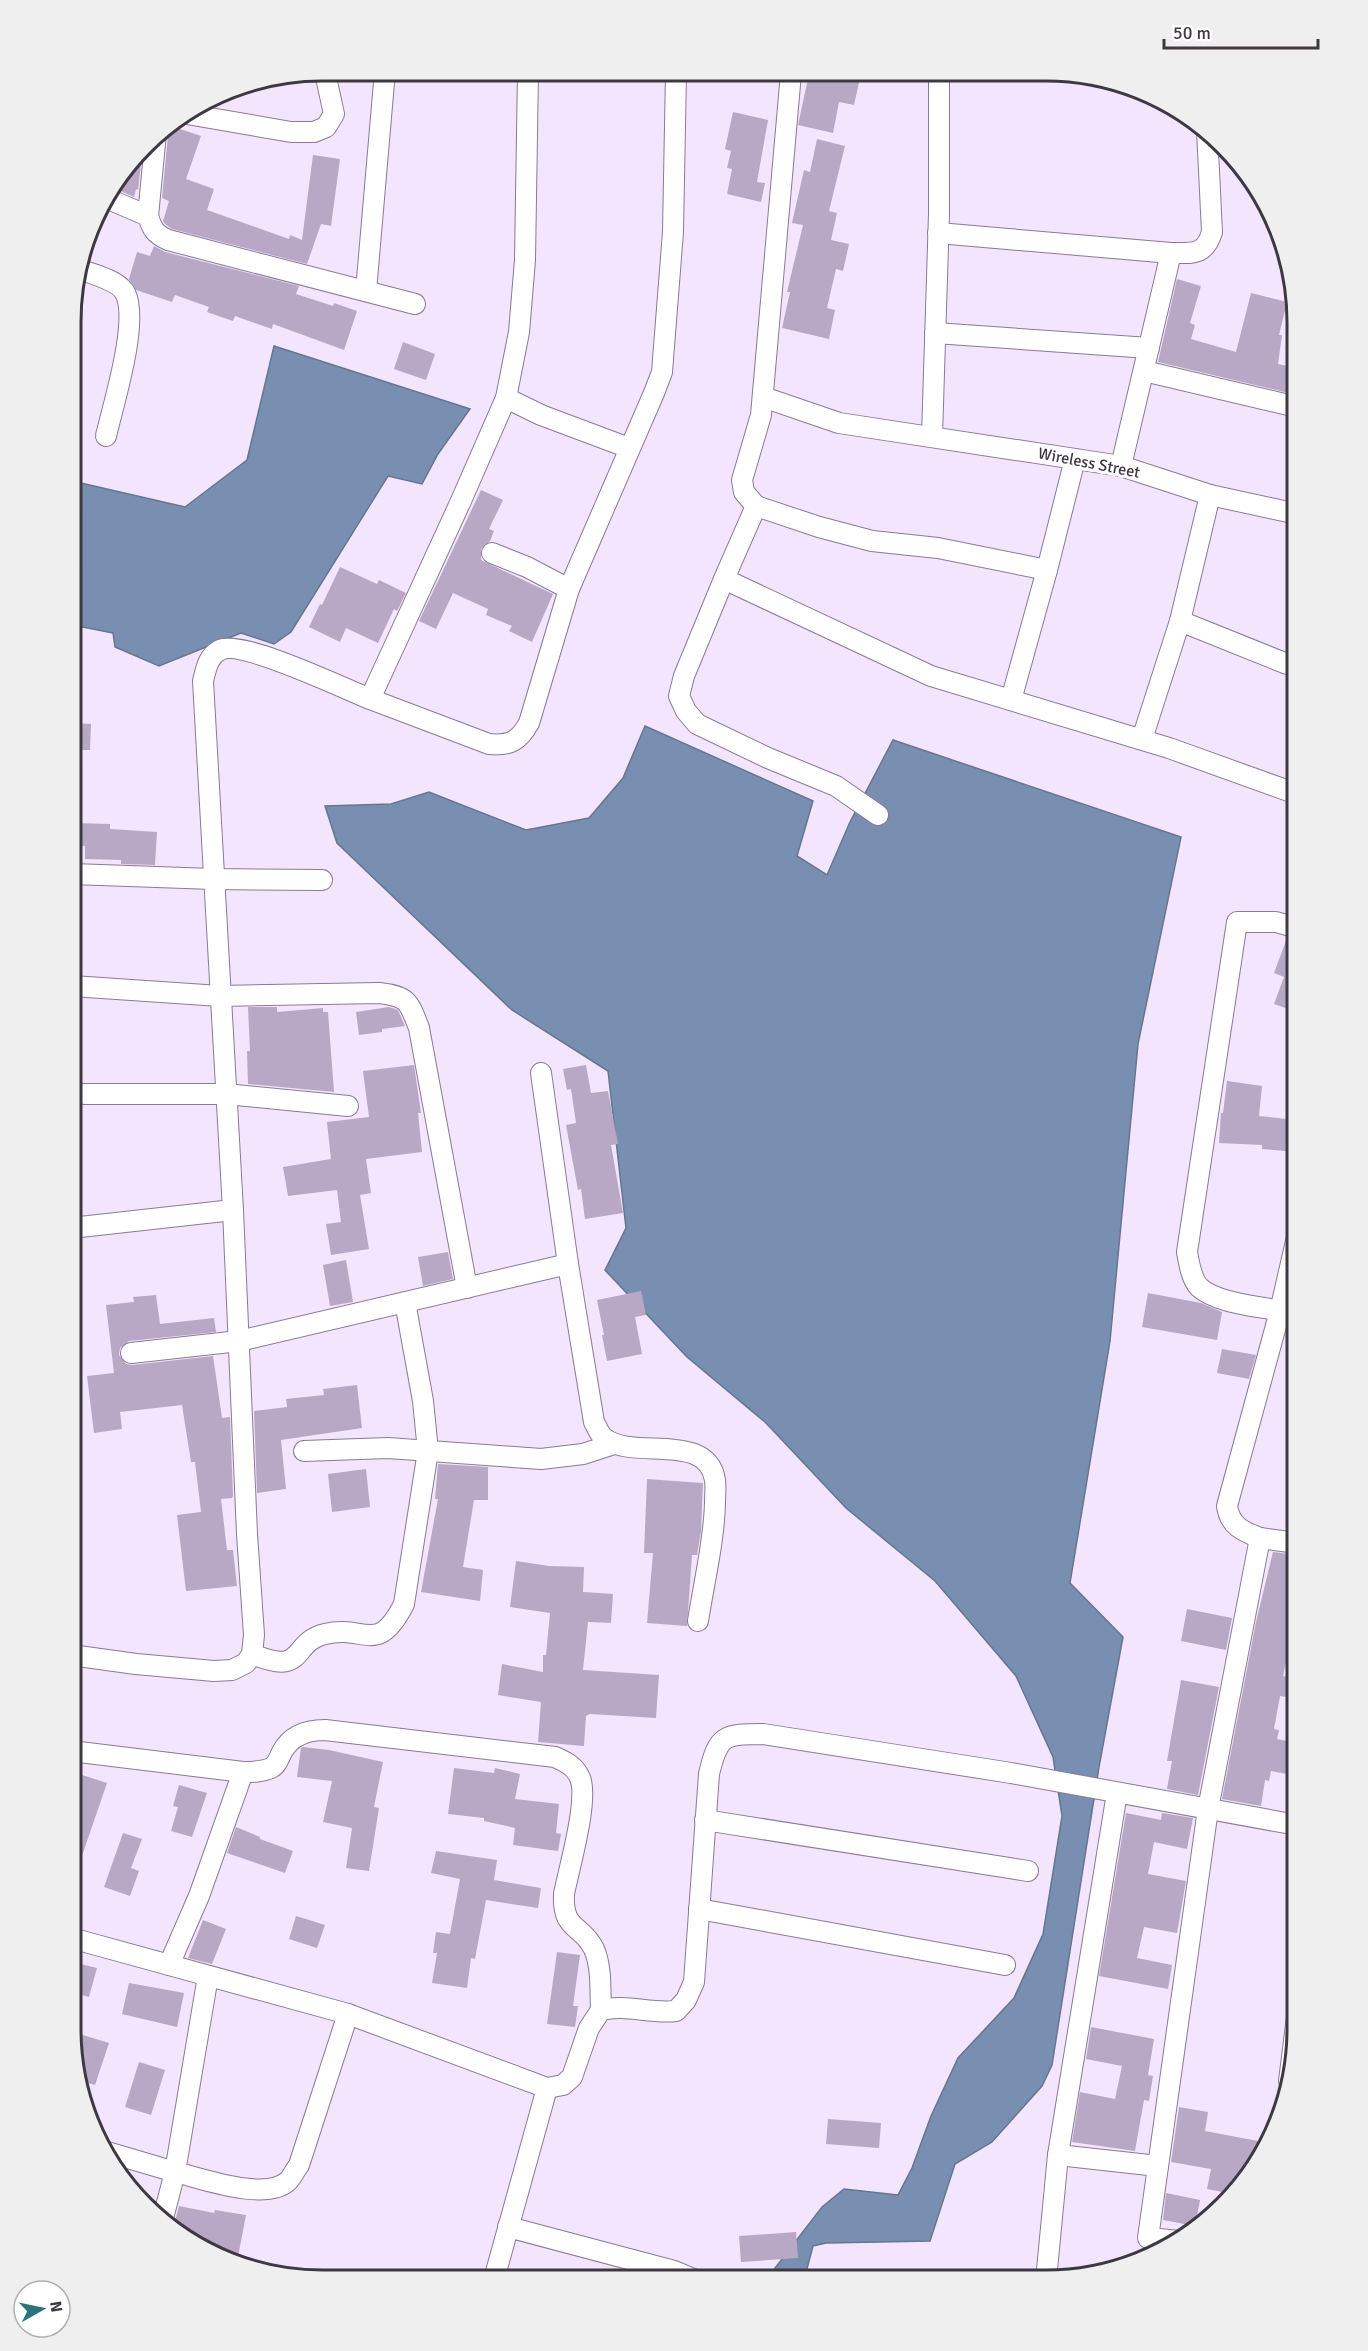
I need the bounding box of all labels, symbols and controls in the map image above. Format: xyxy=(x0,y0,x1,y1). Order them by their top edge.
scale bar xyxy=(1164,12,1318,50)
text: 50 m xyxy=(1173,22,1211,44)
street label: Wireless Street xyxy=(1036,443,1142,483)
north arrow xyxy=(12,2279,72,2339)
text: N xyxy=(45,2300,67,2314)

